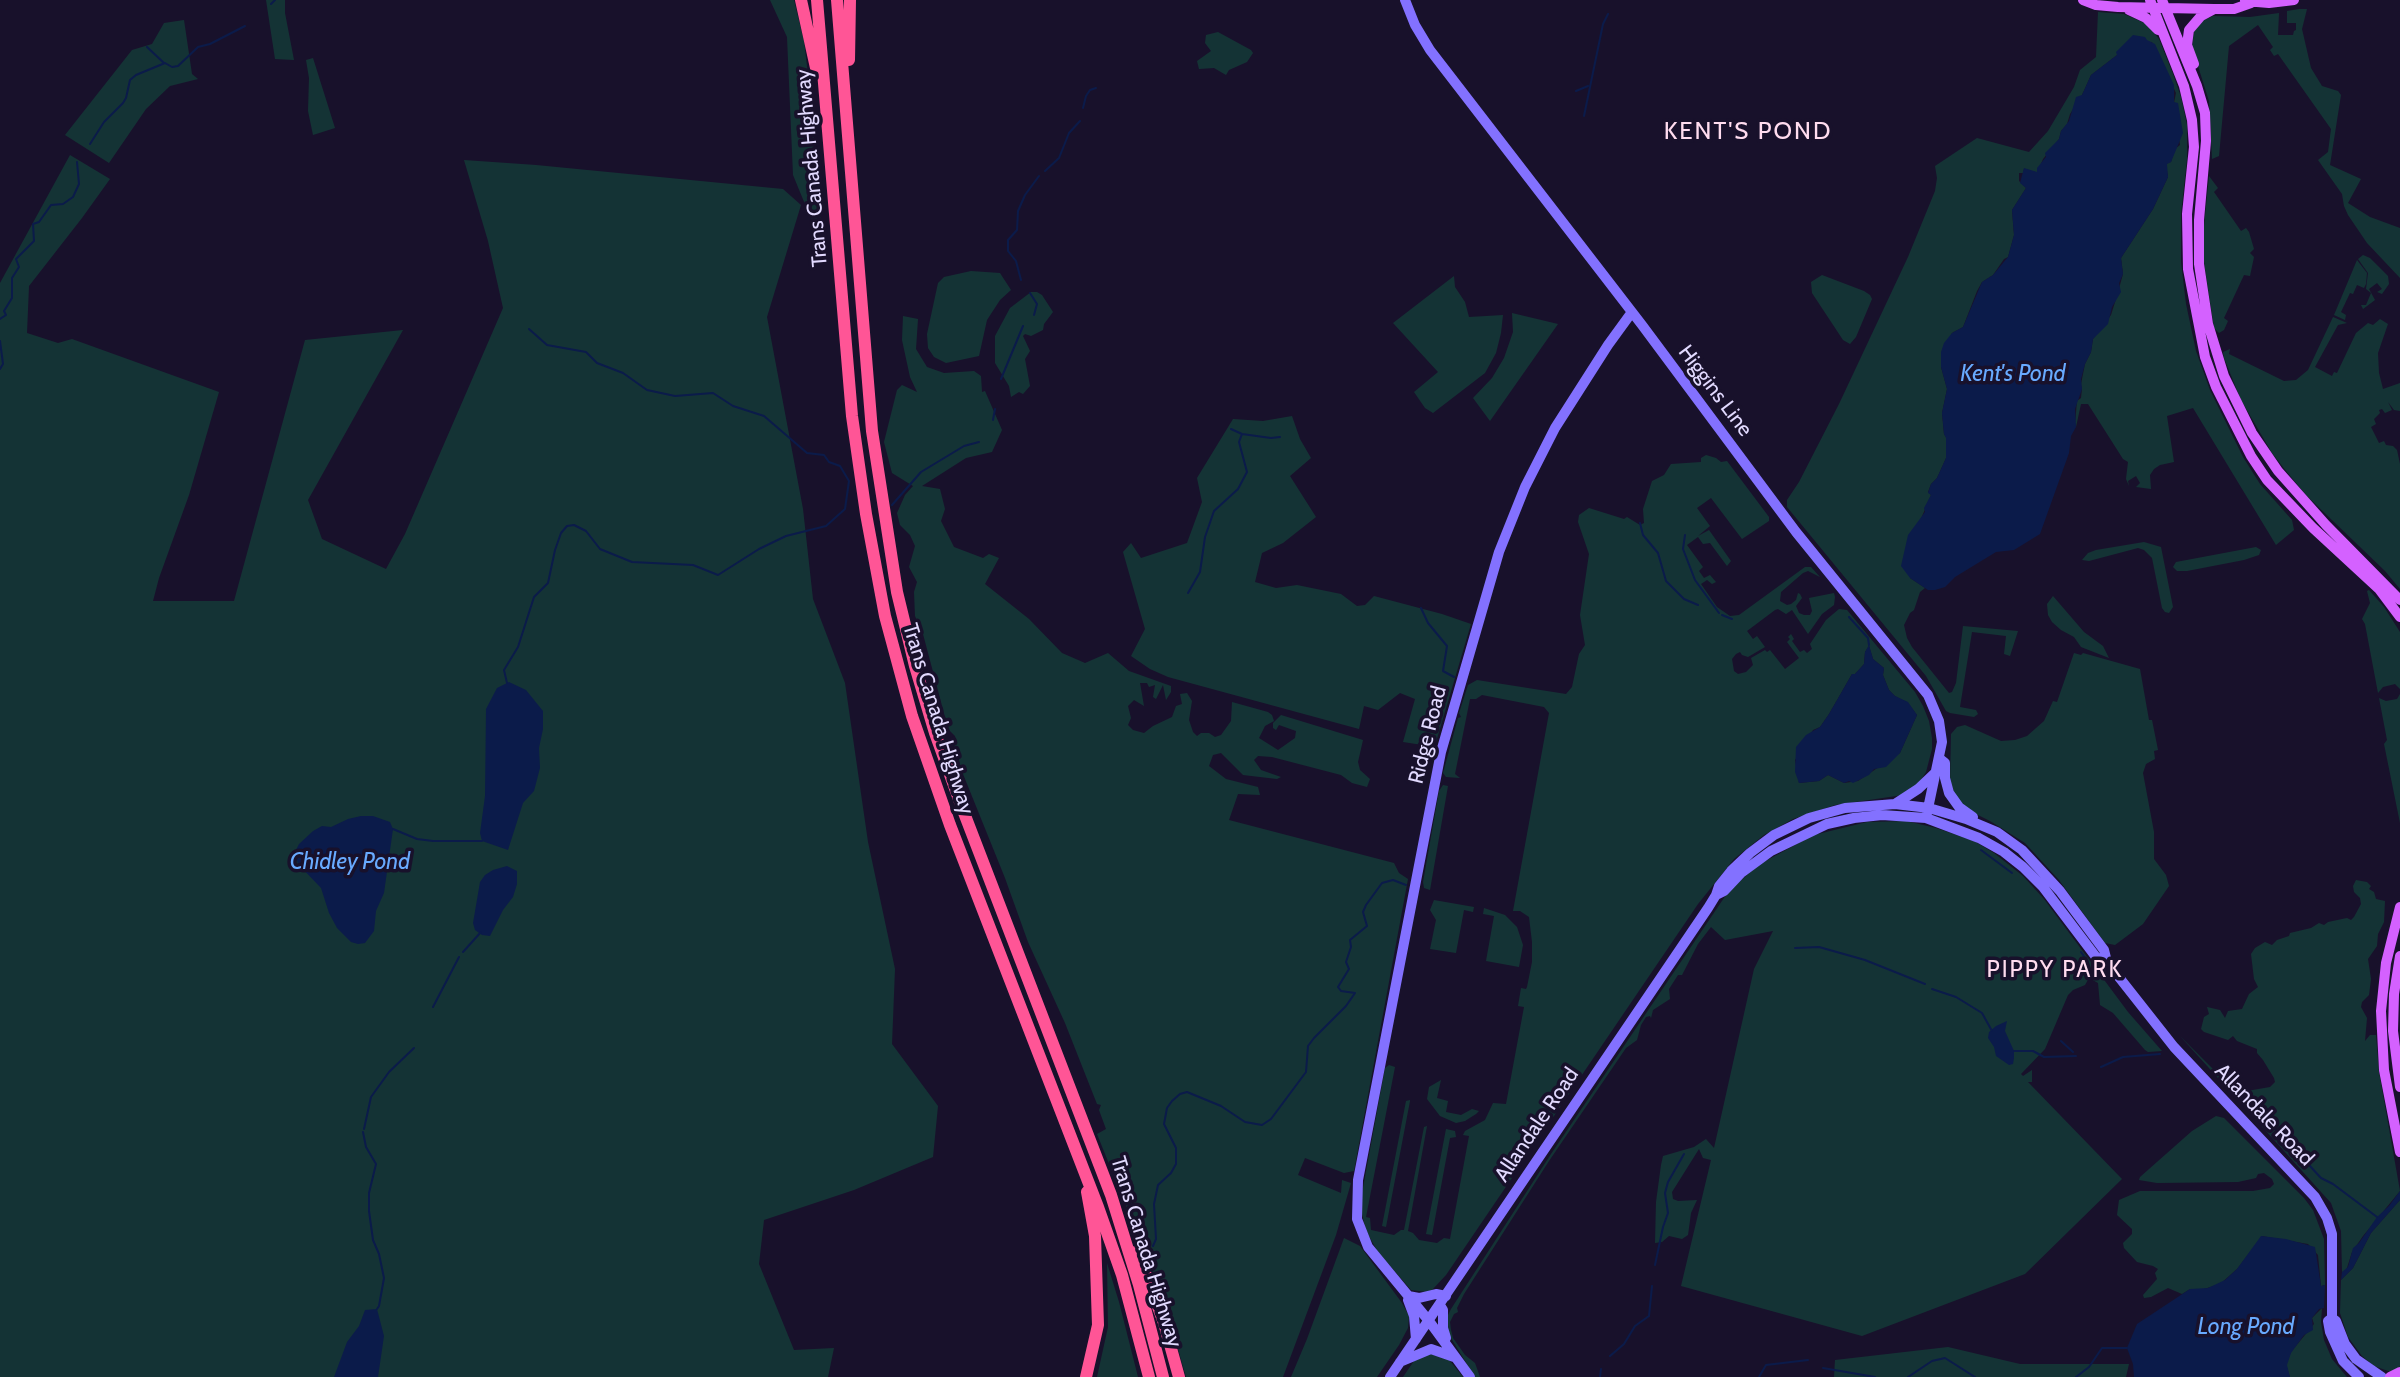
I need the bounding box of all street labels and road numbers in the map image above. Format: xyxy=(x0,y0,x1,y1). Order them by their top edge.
street label: Trans Canada Highway xyxy=(791,68,833,268)
street label: Higgins Line xyxy=(1673,340,1757,442)
street label: Trans Canada Highway xyxy=(897,620,979,818)
street label: Ridge Road xyxy=(1404,683,1452,787)
street label: Allandale Road xyxy=(2209,1059,2319,1171)
street label: Allandale Road xyxy=(1490,1063,1584,1187)
street label: Trans Canada Highway xyxy=(1105,1153,1187,1351)

